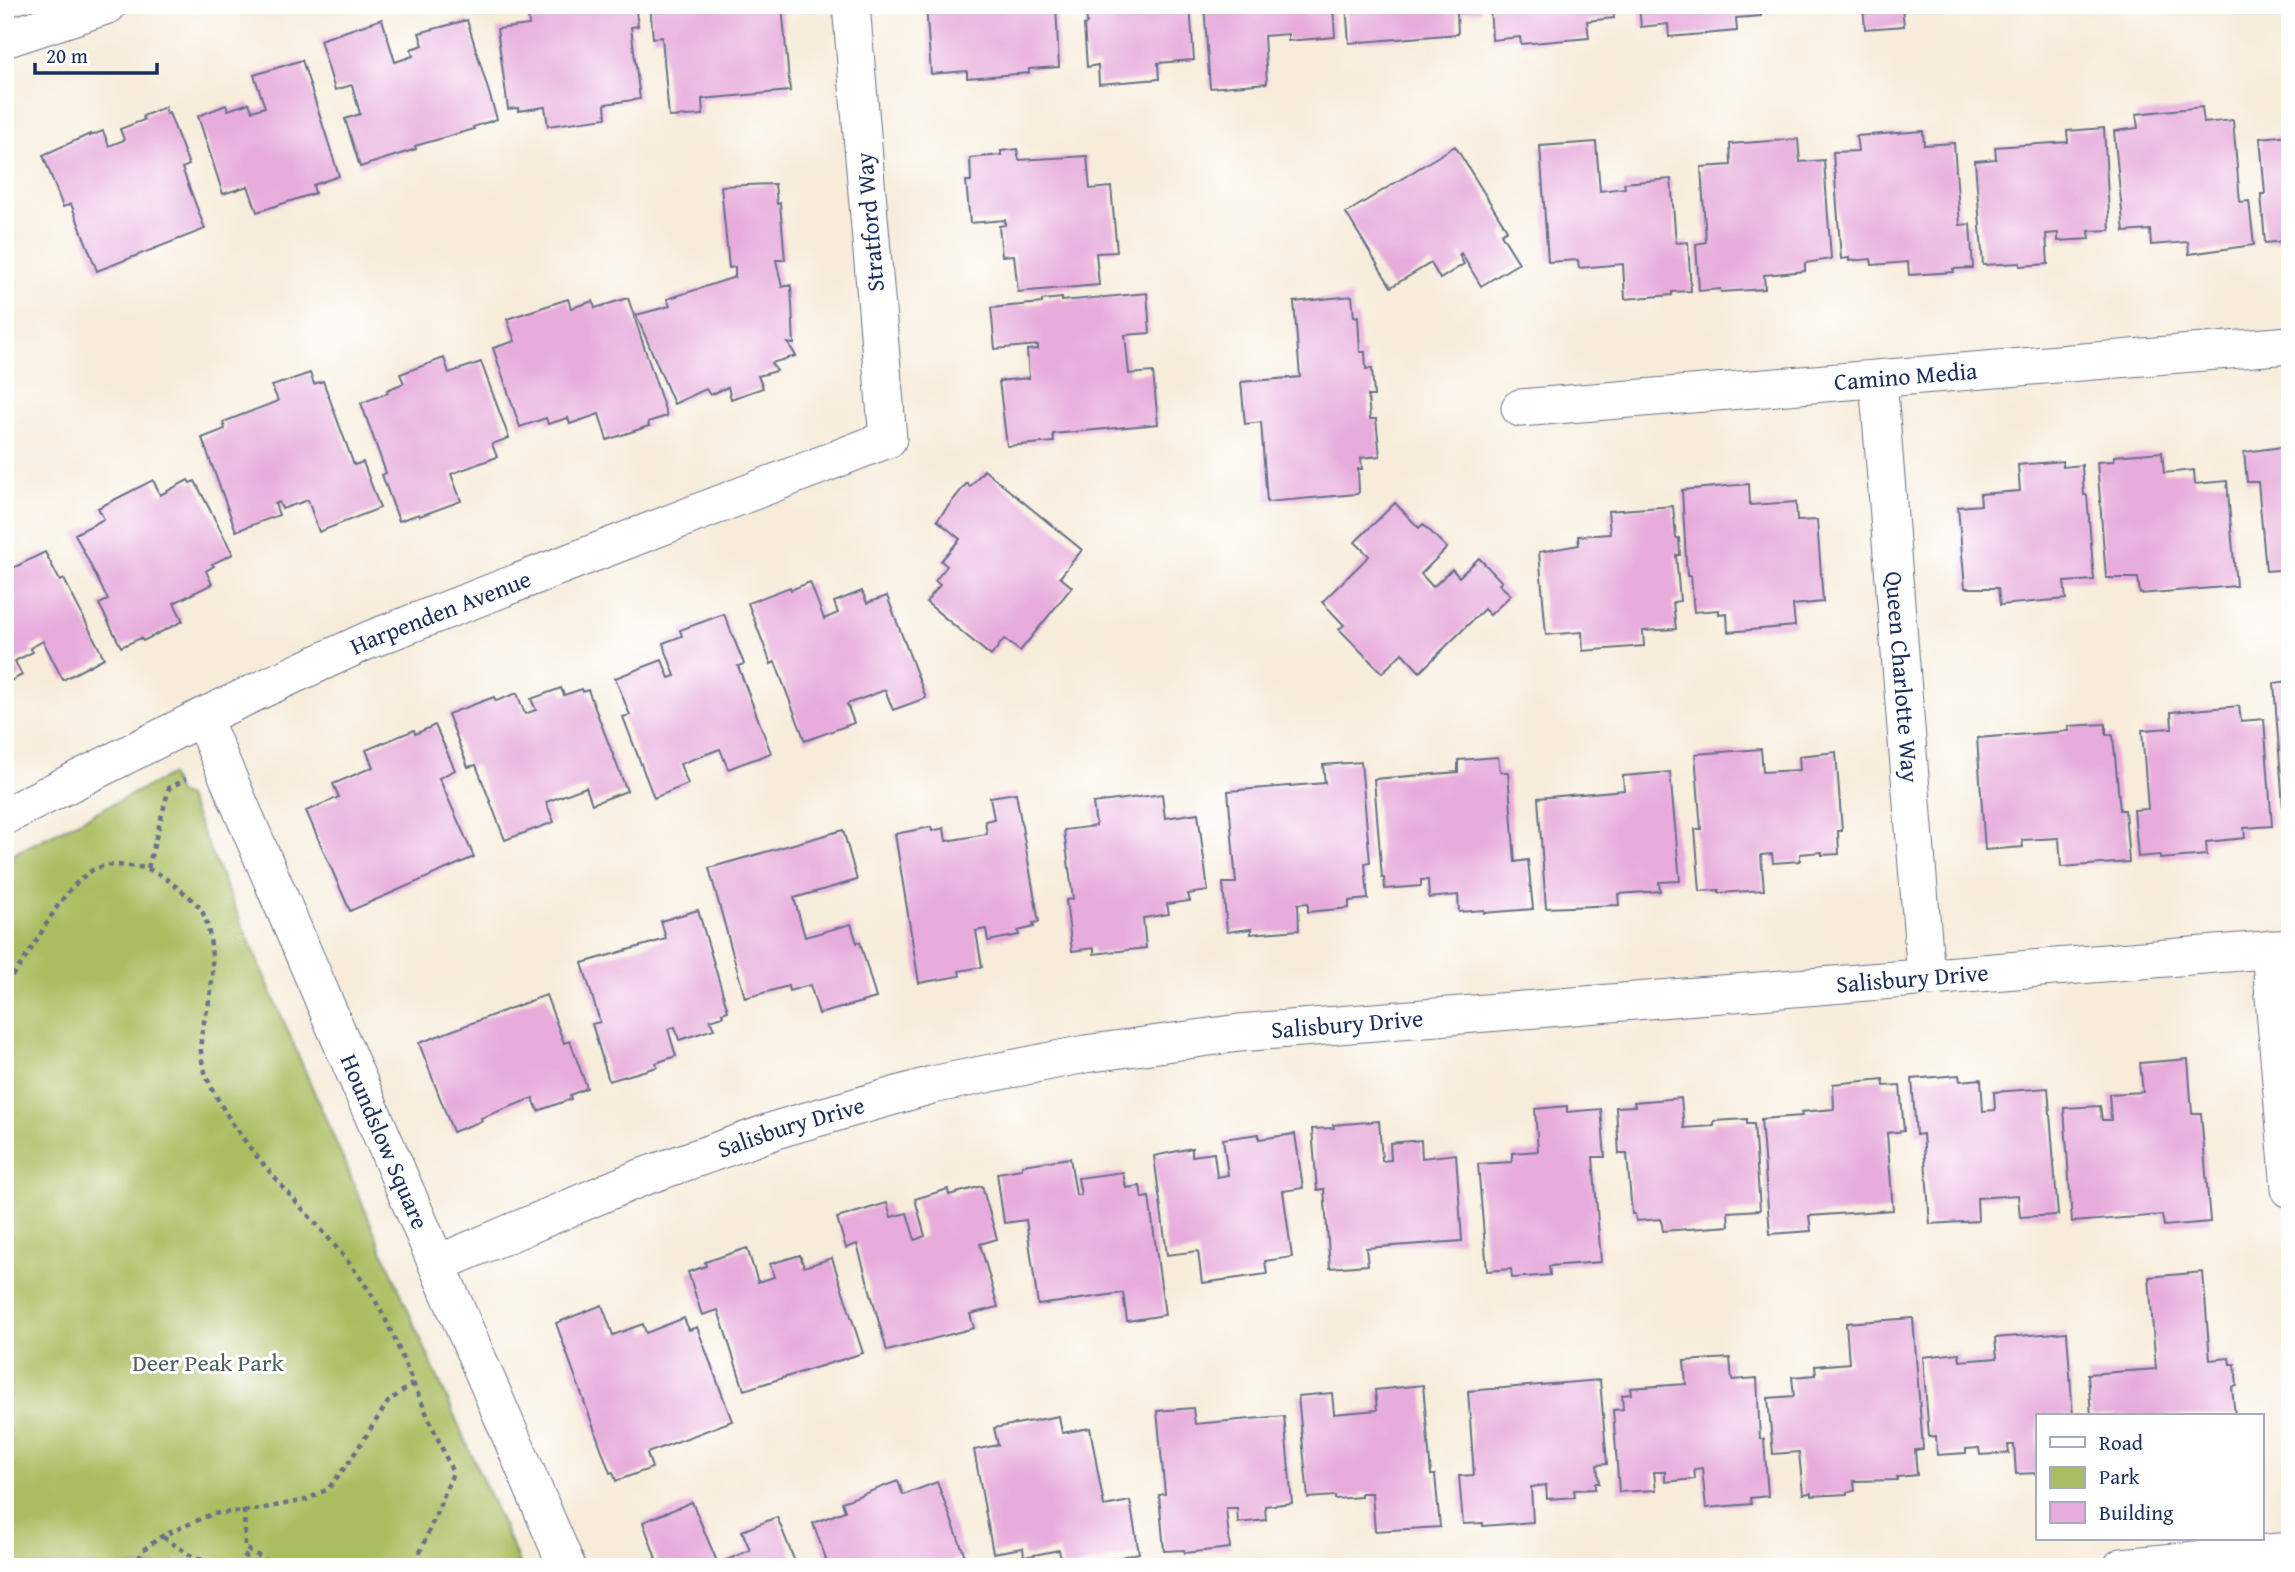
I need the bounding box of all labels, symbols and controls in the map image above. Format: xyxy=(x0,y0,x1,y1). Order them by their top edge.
scale bar xyxy=(35,32,158,76)
text: 20 m xyxy=(46,40,88,71)
street label: Stratford Way xyxy=(846,151,893,293)
street label: Camino Media xyxy=(1833,353,1979,399)
street label: Harpenden Avenue xyxy=(344,561,536,663)
street label: Queen Charlotte Way xyxy=(1876,570,1928,784)
street label: Salisbury Drive xyxy=(1835,954,1990,1002)
street label: Salisbury Drive xyxy=(1270,1000,1424,1047)
street label: Houndslow Square xyxy=(332,1048,438,1234)
street label: Salisbury Drive xyxy=(713,1087,869,1166)
park label: Deer Peak Park xyxy=(132,1345,285,1380)
legend xyxy=(2036,1414,2264,1540)
text: Road xyxy=(2099,1427,2144,1458)
text: Park xyxy=(2099,1461,2140,1492)
text: Building xyxy=(2099,1497,2174,1528)

